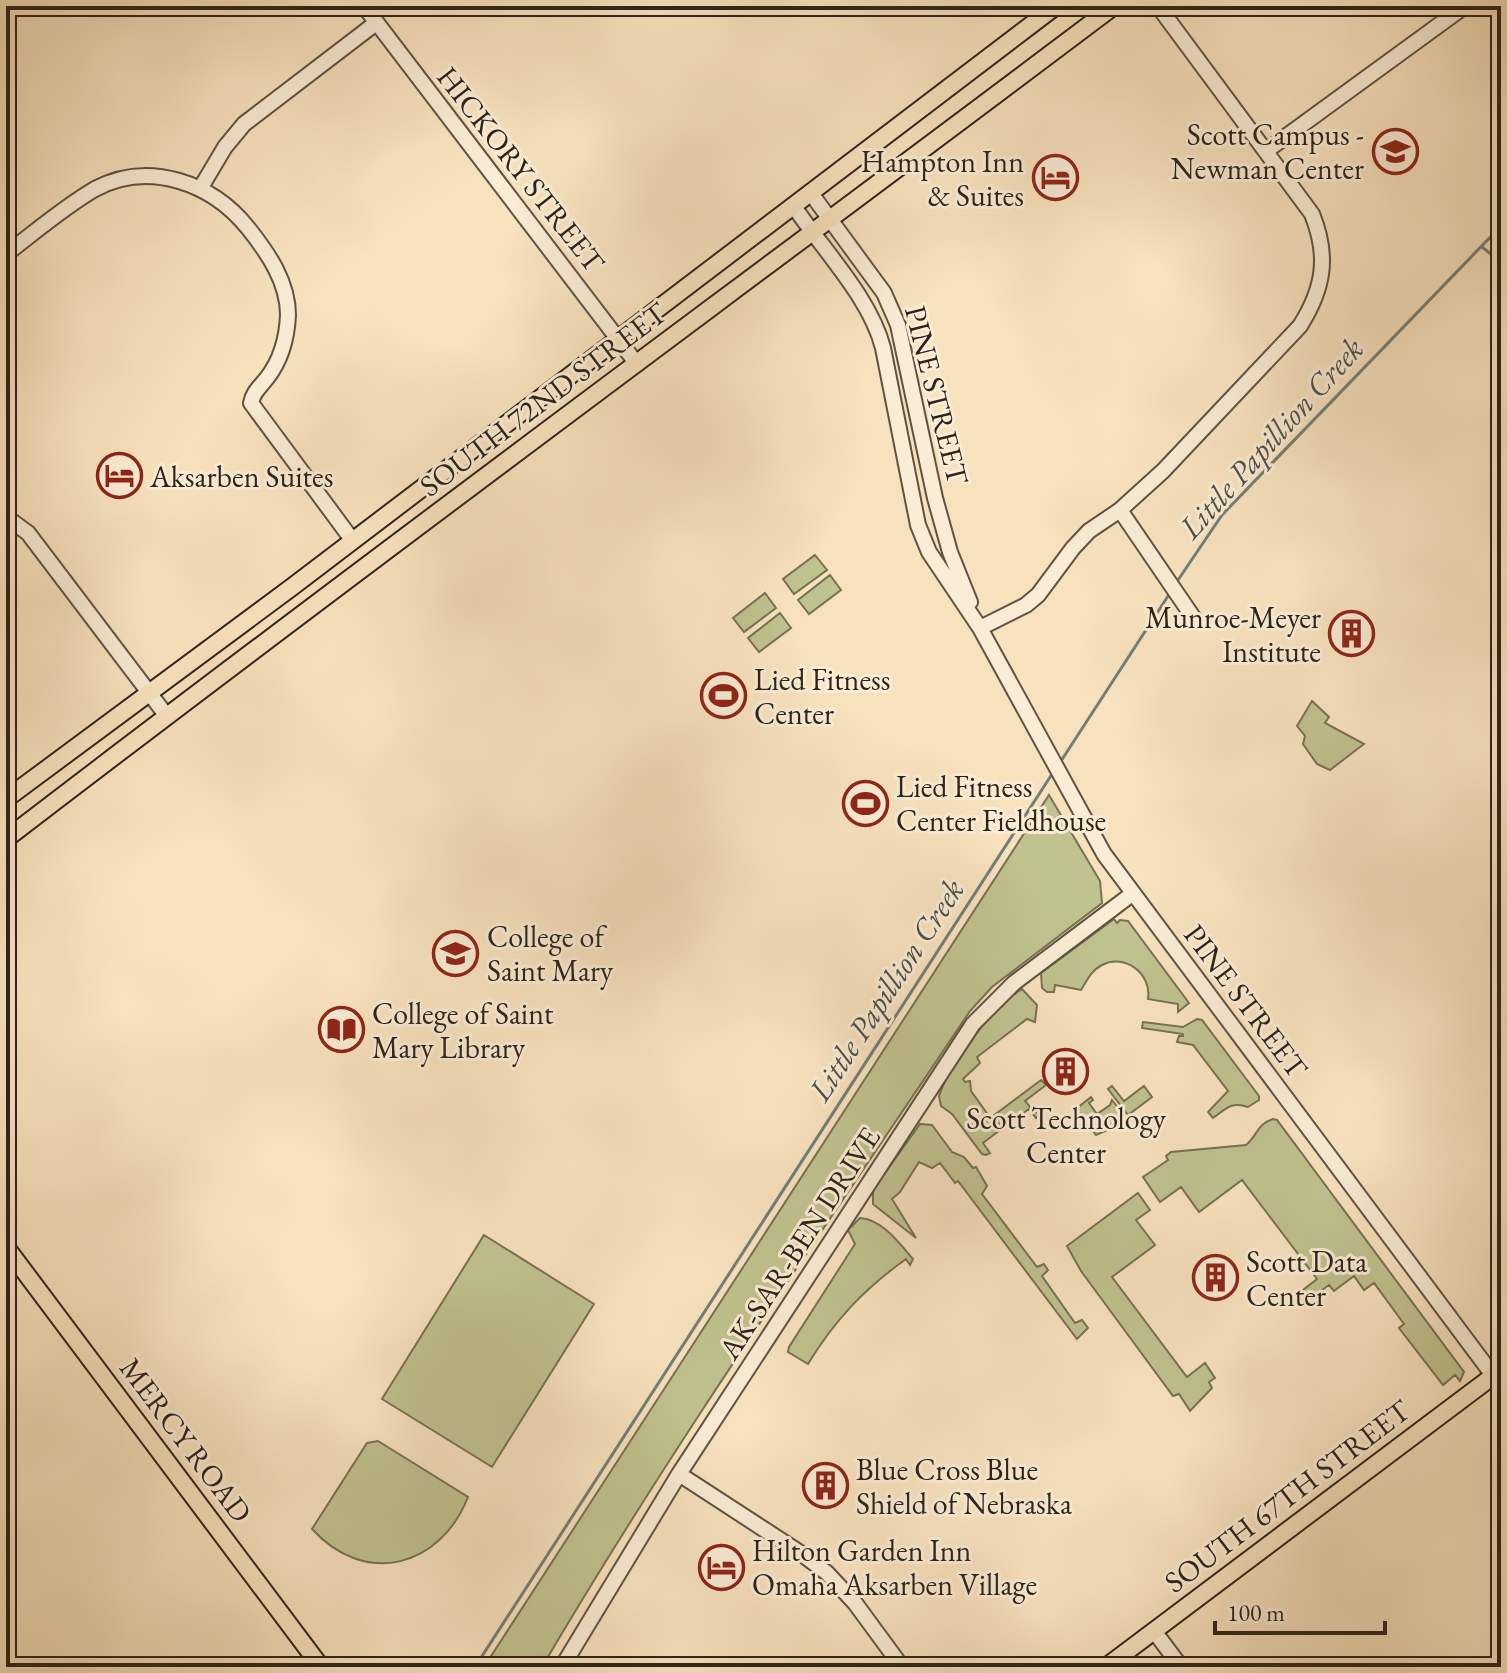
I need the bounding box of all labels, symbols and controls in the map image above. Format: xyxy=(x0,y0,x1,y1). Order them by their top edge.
street label: HICKORY STREET xyxy=(428,58,614,281)
place label: Scott Campus - Newman Center xyxy=(1171,115,1364,188)
school or university icon: Scott Campus - Newman Center xyxy=(1371,127,1419,175)
place label: Hampton Inn & Suites xyxy=(861,142,1024,215)
hotel icon: Hampton Inn & Suites xyxy=(1031,154,1079,202)
street label: SOUTH 72ND STREET xyxy=(411,293,675,505)
street label: PINE STREET xyxy=(896,302,978,489)
water label: Little Papillion Creek xyxy=(1169,328,1373,548)
hotel icon: Aksarben Suites xyxy=(95,452,143,500)
place label: Aksarben Suites xyxy=(149,457,333,496)
place label: Munroe-Meyer Institute xyxy=(1145,598,1321,671)
building icon: Munroe-Meyer Institute xyxy=(1328,610,1376,658)
place label: Lied Fitness Center xyxy=(754,660,891,733)
sports icon: Lied Fitness Center xyxy=(699,672,747,720)
place label: Lied Fitness Center Fieldhouse xyxy=(896,767,1106,840)
sports icon: Lied Fitness Center Fieldhouse xyxy=(841,779,889,827)
water label: Little Papillion Creek xyxy=(798,870,974,1110)
street label: PINE STREET xyxy=(1175,916,1317,1086)
place label: College of Saint Mary xyxy=(487,917,614,990)
school or university icon: College of Saint Mary xyxy=(432,929,480,977)
place label: College of Saint Mary Library xyxy=(372,994,554,1067)
library icon: College of Saint Mary Library xyxy=(317,1006,365,1054)
building icon: Scott Technology Center xyxy=(1042,1048,1090,1096)
place label: Scott Technology Center xyxy=(966,1099,1167,1172)
street label: AK-SAR-BEN DRIVE xyxy=(709,1119,889,1367)
place label: Scott Data Center xyxy=(1246,1242,1367,1315)
building icon: Scott Data Center xyxy=(1191,1254,1239,1302)
street label: MERCY ROAD xyxy=(111,1350,261,1530)
street label: SOUTH 67TH STREET xyxy=(1156,1390,1418,1601)
place label: Blue Cross Blue Shield of Nebraska xyxy=(856,1450,1072,1523)
building icon: Blue Cross Blue Shield of Nebraska xyxy=(801,1462,849,1510)
place label: Hilton Garden Inn Omaha Aksarben Village xyxy=(752,1531,1037,1604)
hotel icon: Hilton Garden Inn Omaha Aksarben Village xyxy=(697,1543,745,1591)
scale bar xyxy=(1215,1585,1385,1635)
text: 100 m xyxy=(1227,1597,1285,1628)

